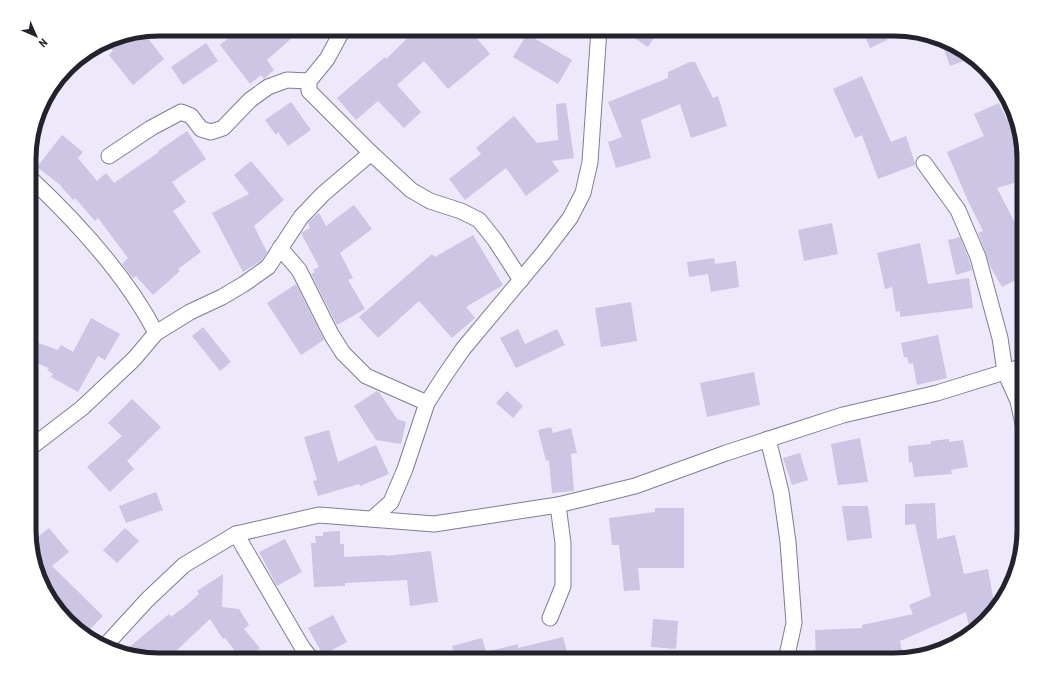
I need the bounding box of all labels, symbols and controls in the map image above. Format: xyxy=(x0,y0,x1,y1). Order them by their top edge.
north arrow xyxy=(16,16,56,56)
text: N xyxy=(36,36,50,50)

